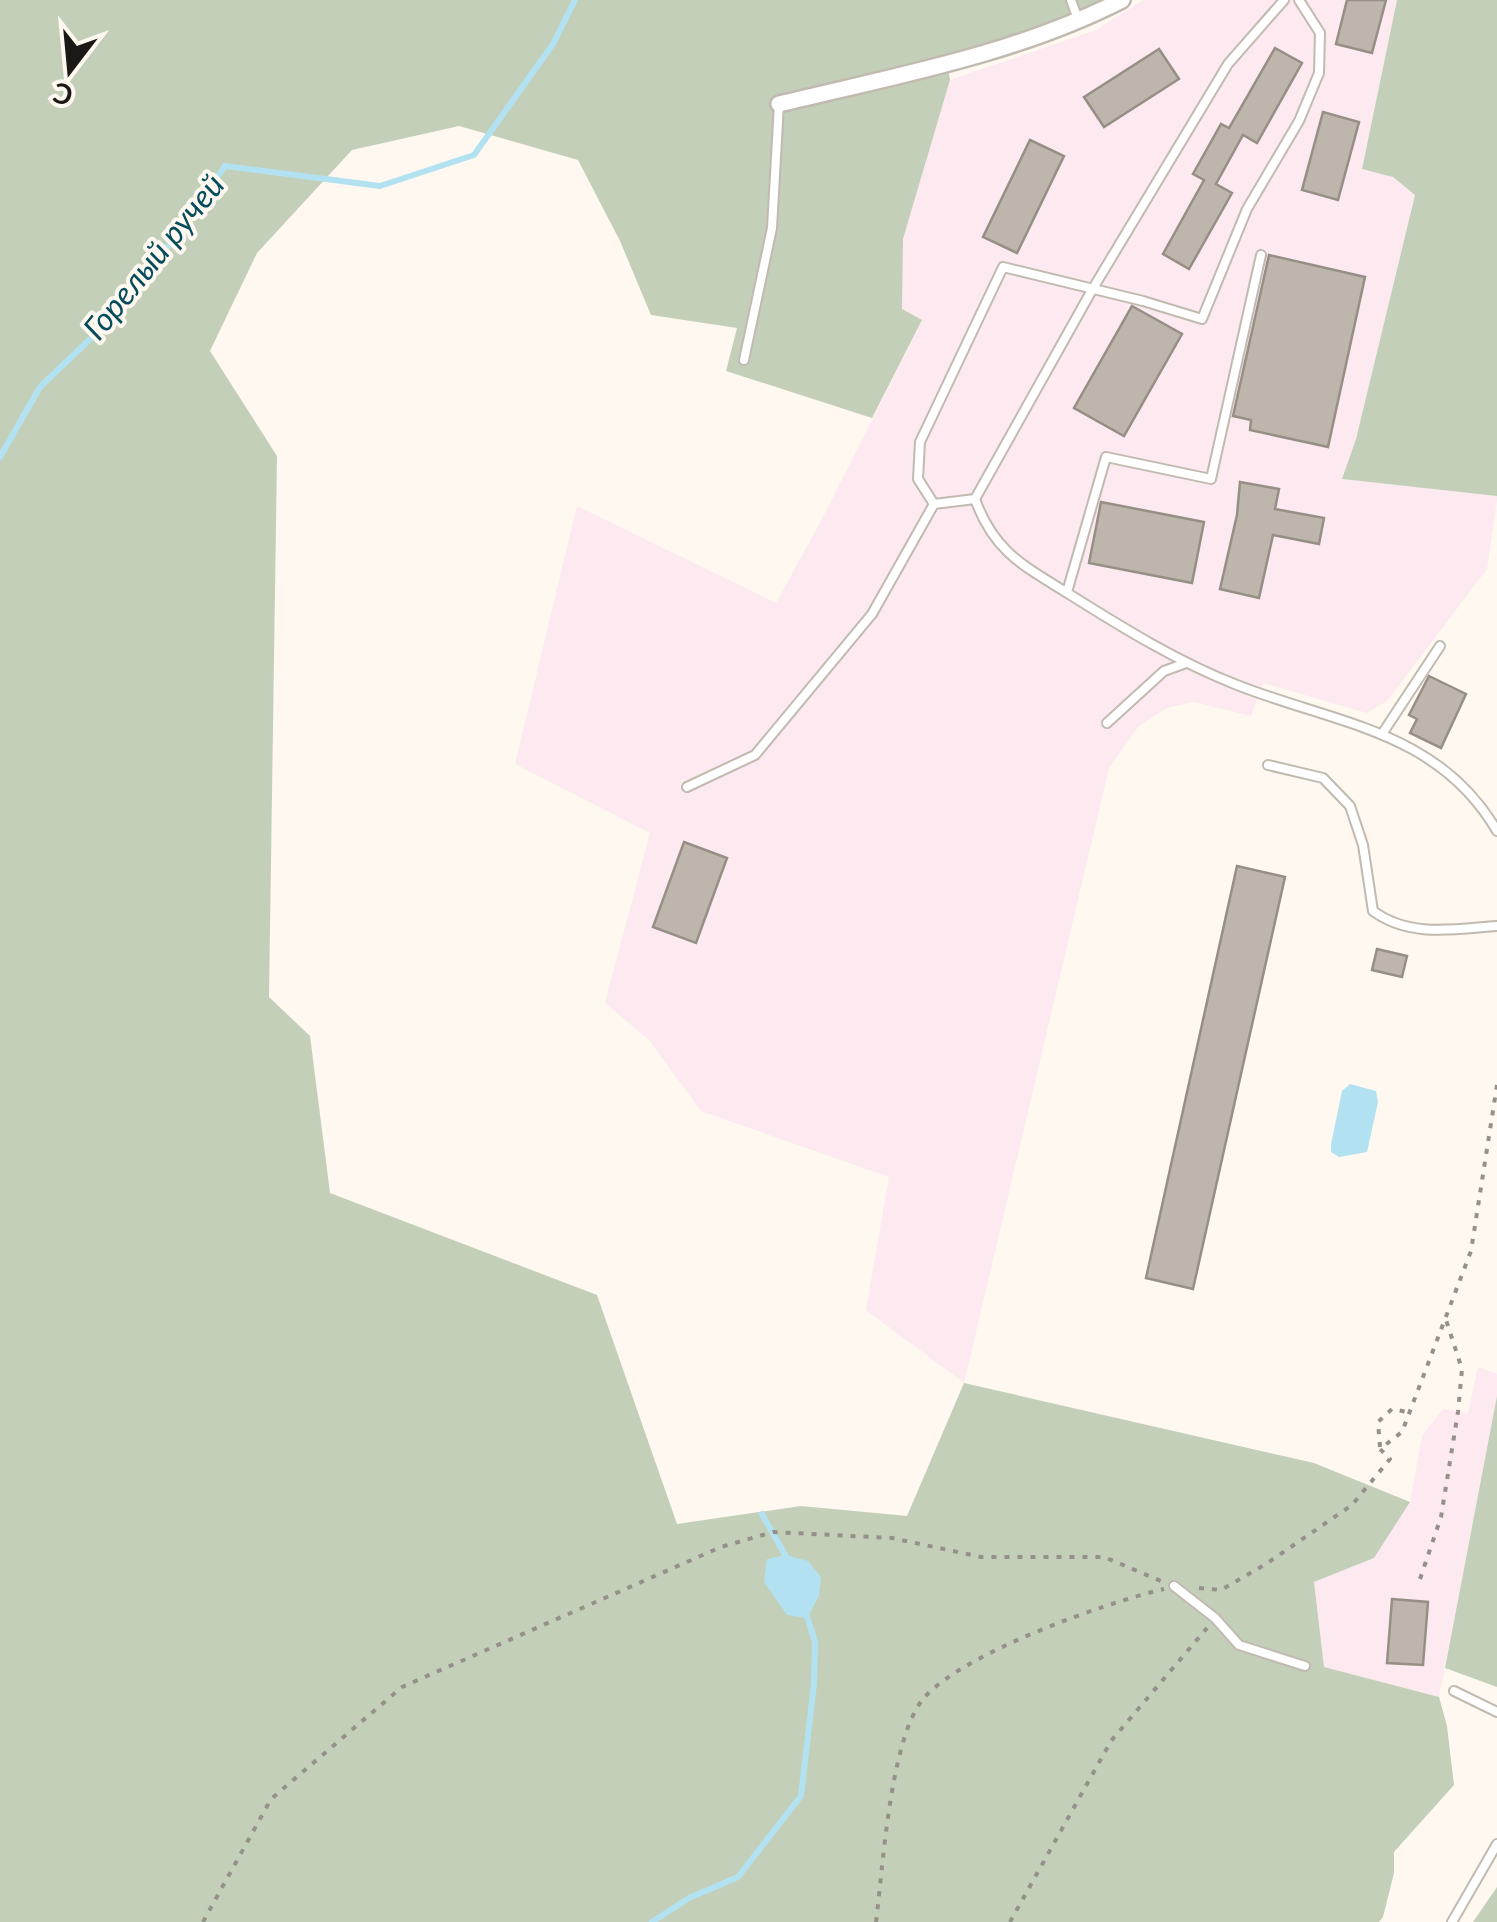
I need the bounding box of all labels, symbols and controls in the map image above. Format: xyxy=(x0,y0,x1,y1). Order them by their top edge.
north arrow xyxy=(20,20,120,120)
text: С xyxy=(49,76,76,114)
water label: Горелый ручей xyxy=(74,165,231,347)

